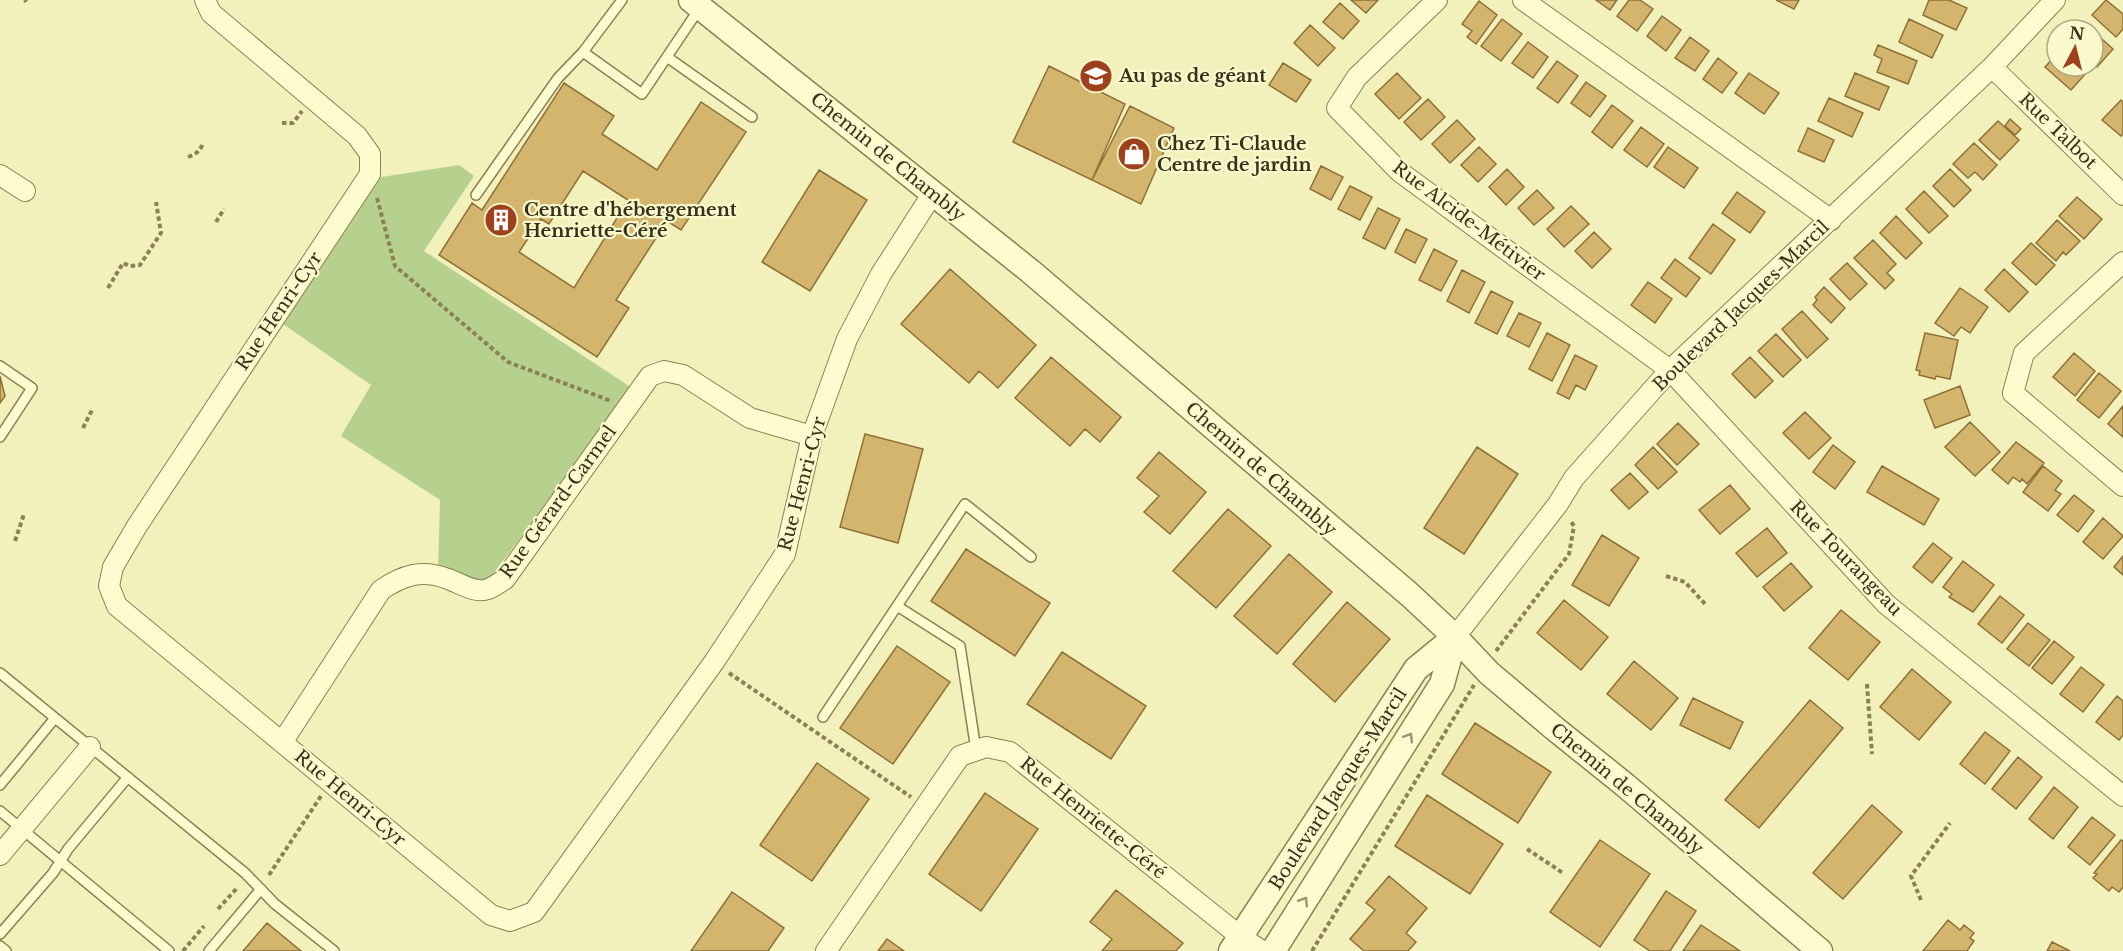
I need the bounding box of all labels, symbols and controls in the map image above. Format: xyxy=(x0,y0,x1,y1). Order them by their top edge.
north arrow xyxy=(2045,18,2105,78)
text: N xyxy=(2068,22,2086,44)
school or university icon: Au pas de géant xyxy=(1078,58,1114,94)
place label: Au pas de géant xyxy=(1118,65,1266,87)
street label: Chemin de Chambly xyxy=(806,88,970,227)
street label: Rue Talbot xyxy=(2014,88,2102,174)
place label: Chez Ti-Claude Centre de jardin xyxy=(1157,133,1312,176)
shop icon: Chez Ti-Claude Centre de jardin xyxy=(1116,136,1152,172)
street label: Rue Alcide-Métivier xyxy=(1388,156,1550,286)
place label: Centre d'hébergement Henriette-Céré xyxy=(524,199,737,242)
building icon: Centre d'hébergement Henriette-Céré xyxy=(483,202,519,238)
street label: Boulevard Jacques-Marcil xyxy=(1648,216,1834,396)
street label: Rue Henri-Cyr xyxy=(231,247,327,374)
street label: Chemin de Chambly xyxy=(1181,397,1341,541)
street label: Rue Henri-Cyr xyxy=(773,414,831,554)
street label: Rue Gérard-Carmel xyxy=(495,421,621,583)
street label: Rue Tourangeau xyxy=(1785,496,1907,620)
street label: Boulevard Jacques-Marcil xyxy=(1264,684,1412,894)
street label: Chemin de Chambly xyxy=(1546,719,1708,860)
one-way arrow xyxy=(1401,732,1412,743)
street label: Rue Henri-Cyr xyxy=(290,745,410,851)
street label: Rue Henriette-Céré xyxy=(1016,752,1170,884)
one-way arrow xyxy=(1297,897,1308,908)

